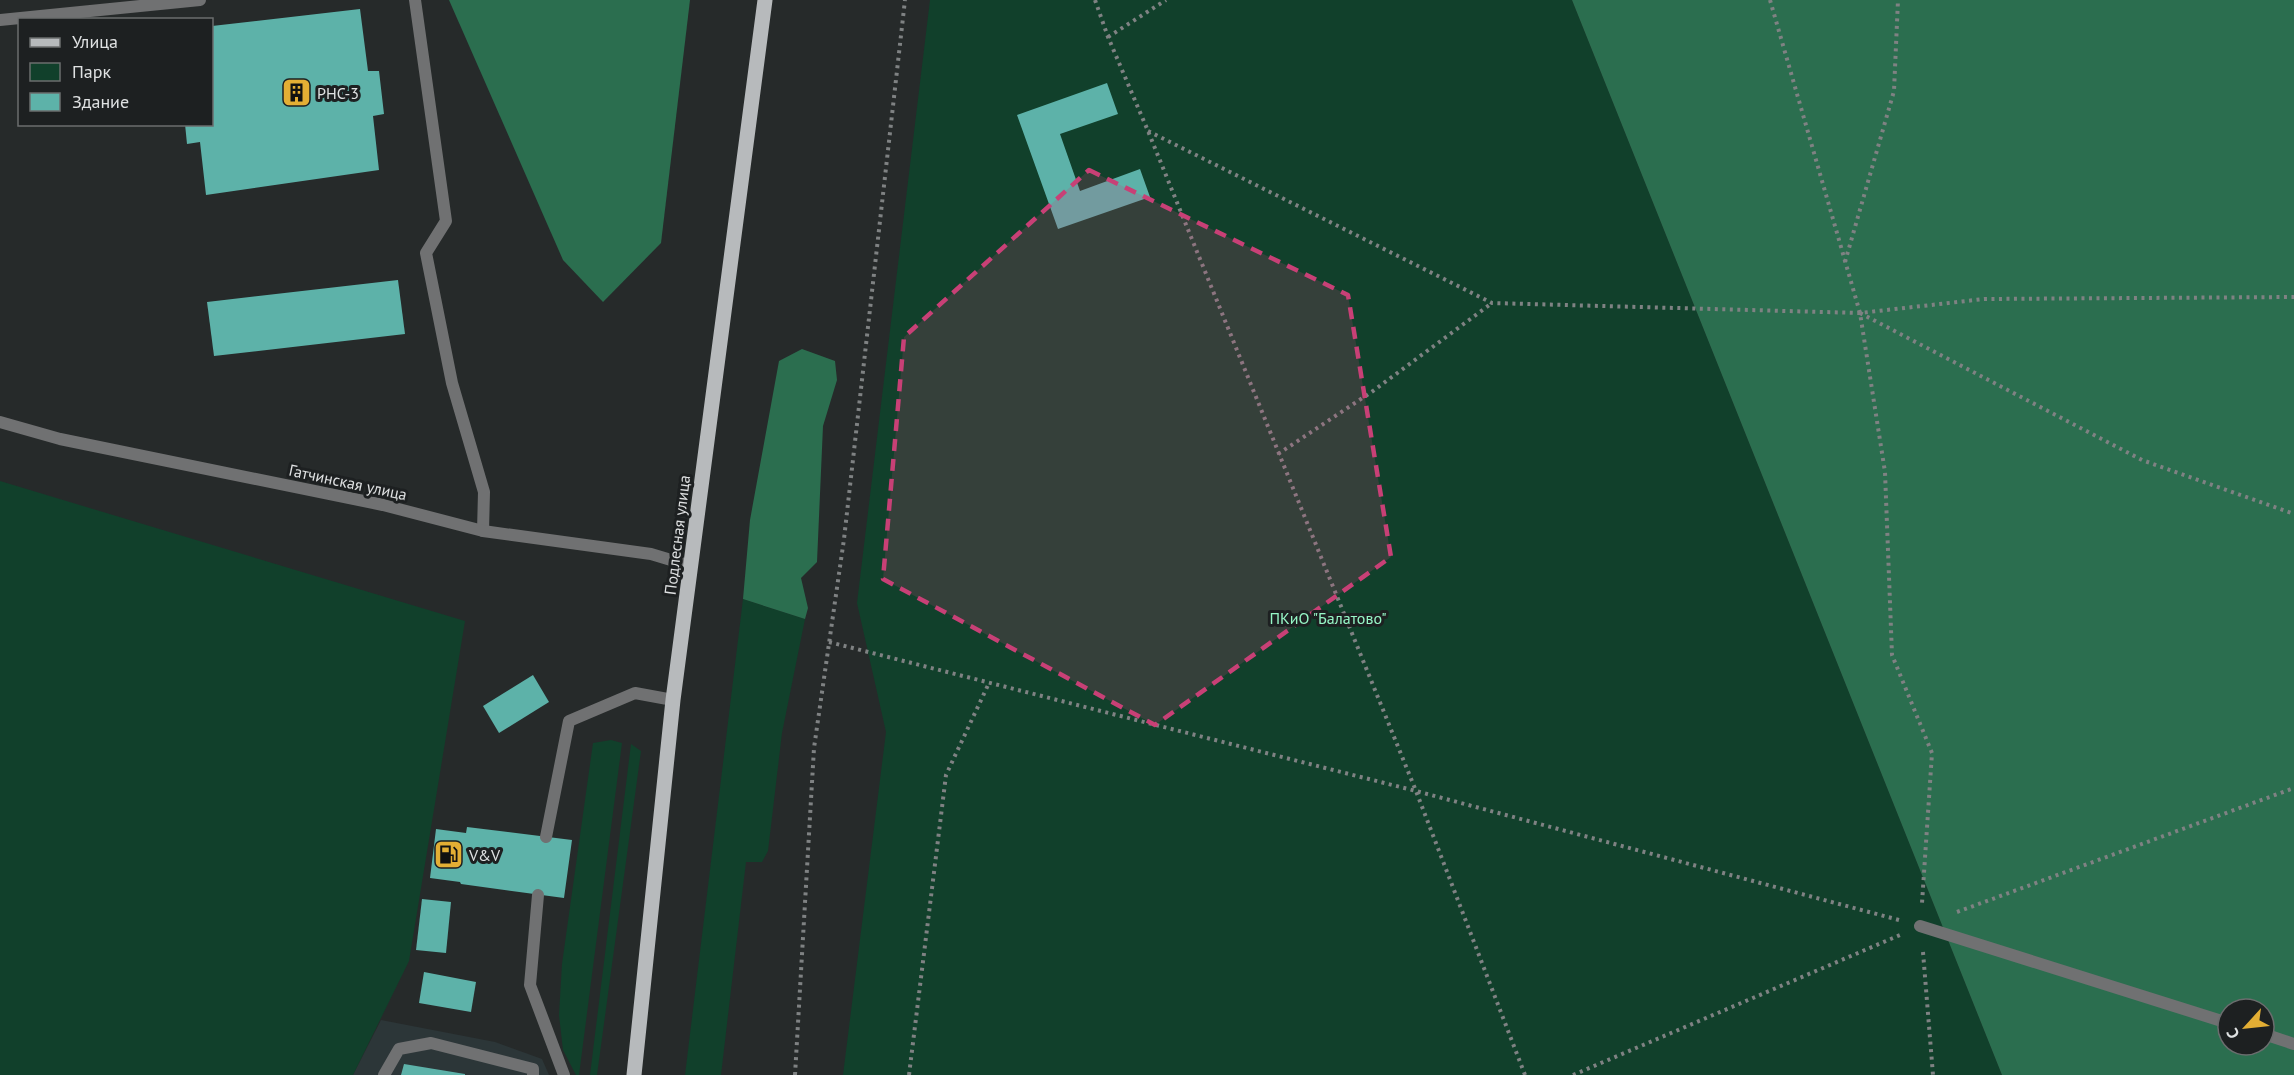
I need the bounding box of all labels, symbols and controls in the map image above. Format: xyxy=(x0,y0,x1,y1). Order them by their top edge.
legend xyxy=(18,18,213,126)
text: Улица xyxy=(72,30,118,53)
text: Парк xyxy=(72,60,112,83)
building icon: РНС-3 xyxy=(280,77,312,109)
place label: РНС-3 xyxy=(317,83,359,103)
text: Здание xyxy=(72,90,129,113)
street label: Гатчинская улица xyxy=(287,460,409,504)
street label: Подлесная улица xyxy=(660,474,694,596)
park label: ПКиО "Балатово" xyxy=(1269,608,1387,628)
fuel station icon: V&V xyxy=(432,839,464,871)
place label: V&V xyxy=(468,845,501,865)
north arrow xyxy=(2216,997,2276,1057)
text: С xyxy=(2222,1025,2244,1042)

